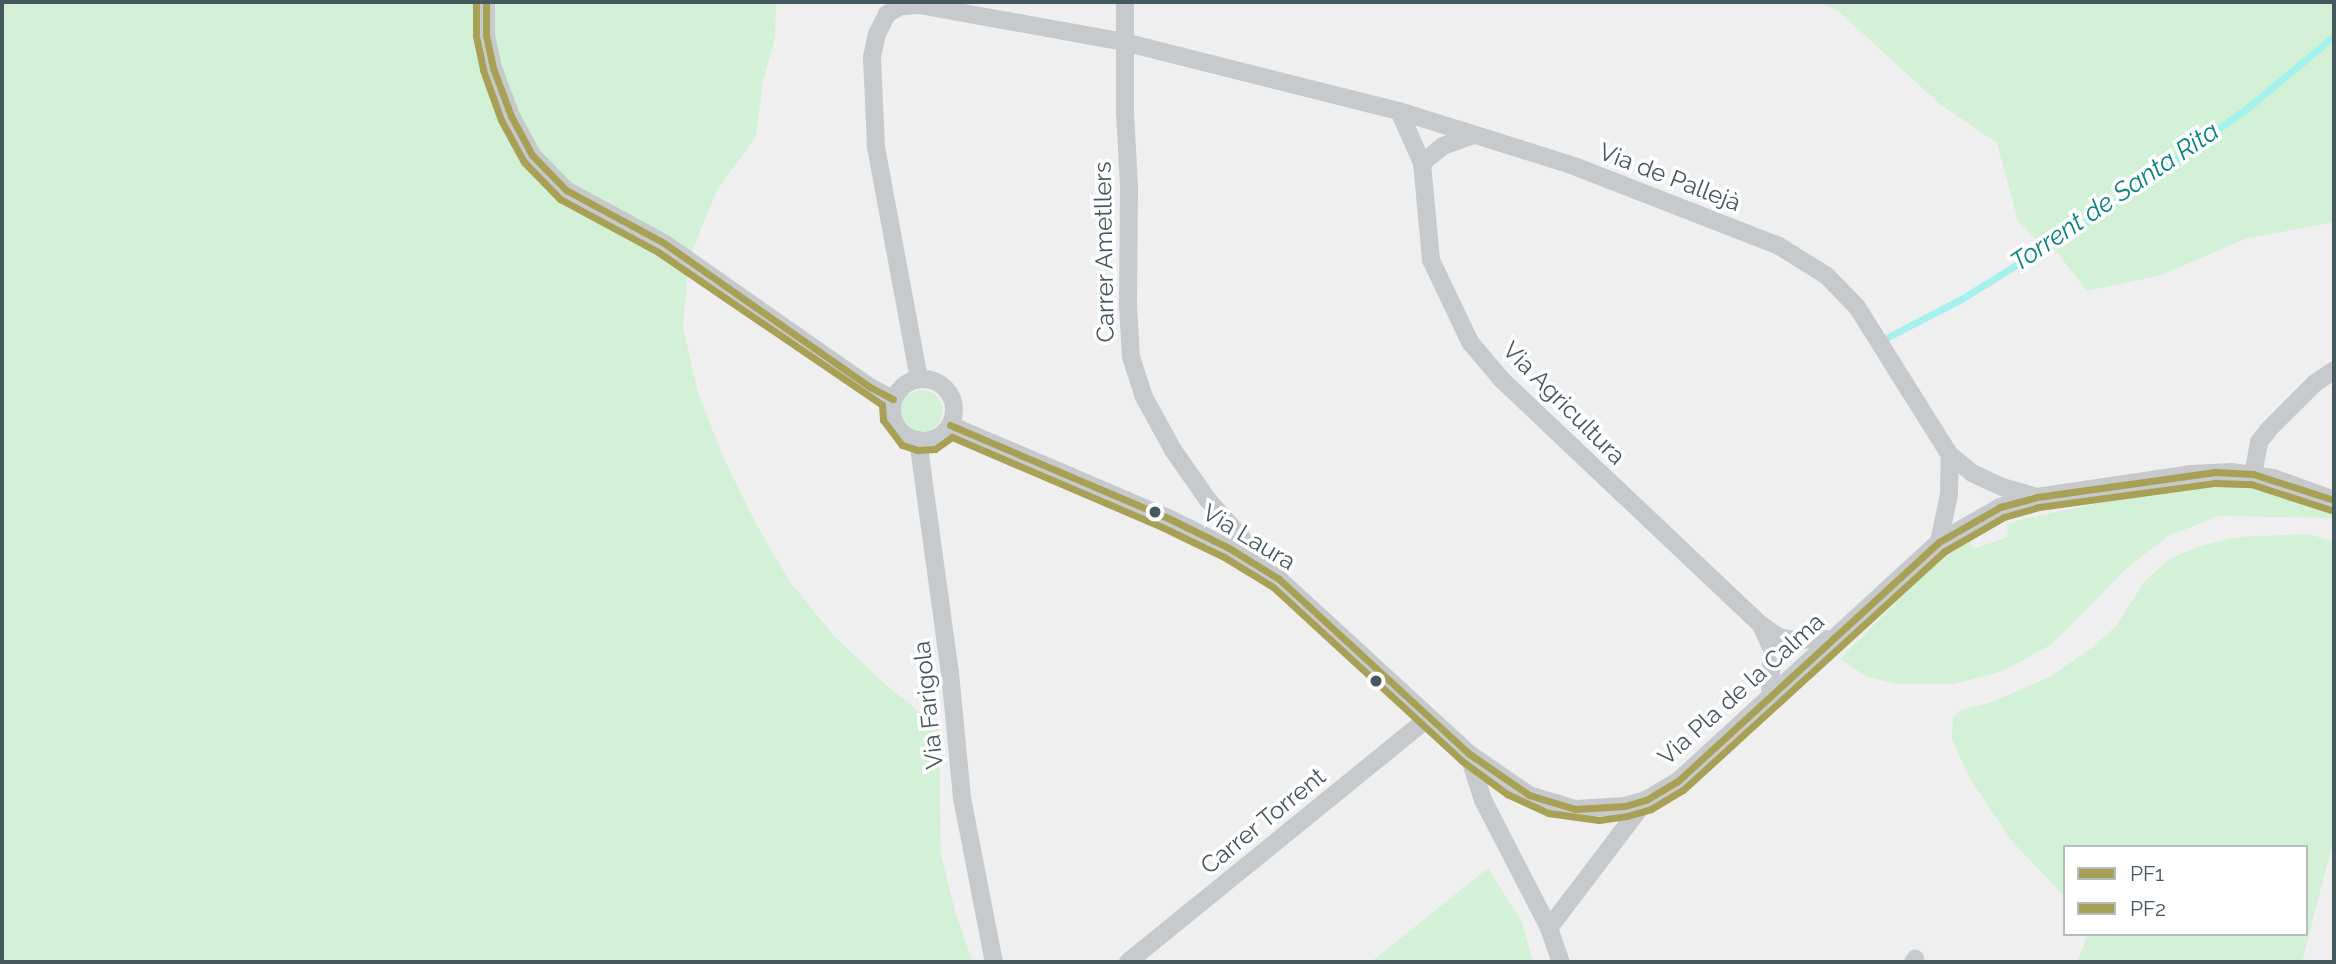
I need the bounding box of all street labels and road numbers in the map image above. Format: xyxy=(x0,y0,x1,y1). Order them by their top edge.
street label: Via de Pallejà xyxy=(1595,137,1745,217)
street label: Carrer Ametllers xyxy=(1088,161,1120,343)
street label: Via Agricultura xyxy=(1496,335,1632,471)
street label: Via Laura xyxy=(1197,498,1301,576)
street label: Via Pla de la Calma xyxy=(1652,607,1830,771)
street label: Via Farigola xyxy=(907,639,949,771)
street label: Carrer Torrent xyxy=(1194,762,1332,880)

